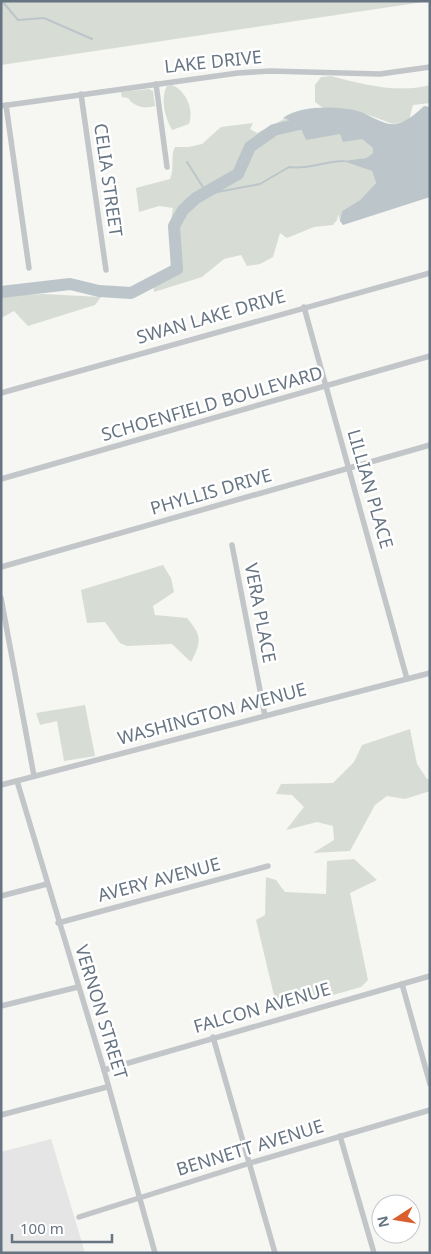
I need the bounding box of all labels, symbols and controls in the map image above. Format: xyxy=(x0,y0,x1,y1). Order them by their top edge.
street label: LAKE DRIVE xyxy=(163,44,263,78)
street label: CELIA STREET xyxy=(89,122,129,238)
street label: SWAN LAKE DRIVE xyxy=(134,283,288,349)
street label: SCHOENFIELD BOULEVARD xyxy=(98,360,325,446)
street label: LILLIAN PLACE xyxy=(342,426,399,551)
street label: PHYLLIS DRIVE xyxy=(147,462,274,520)
street label: VERA PLACE xyxy=(240,561,282,665)
street label: WASHINGTON AVENUE xyxy=(115,676,309,750)
street label: AVERY AVENUE xyxy=(95,851,223,907)
street label: VERNON STREET xyxy=(70,942,134,1082)
street label: FALCON AVENUE xyxy=(190,976,333,1038)
street label: BENNETT AVENUE xyxy=(173,1113,326,1181)
north arrow xyxy=(371,1194,421,1244)
scale bar xyxy=(12,1212,112,1244)
text: N xyxy=(372,1214,393,1229)
text: 100 m xyxy=(20,1218,64,1238)

